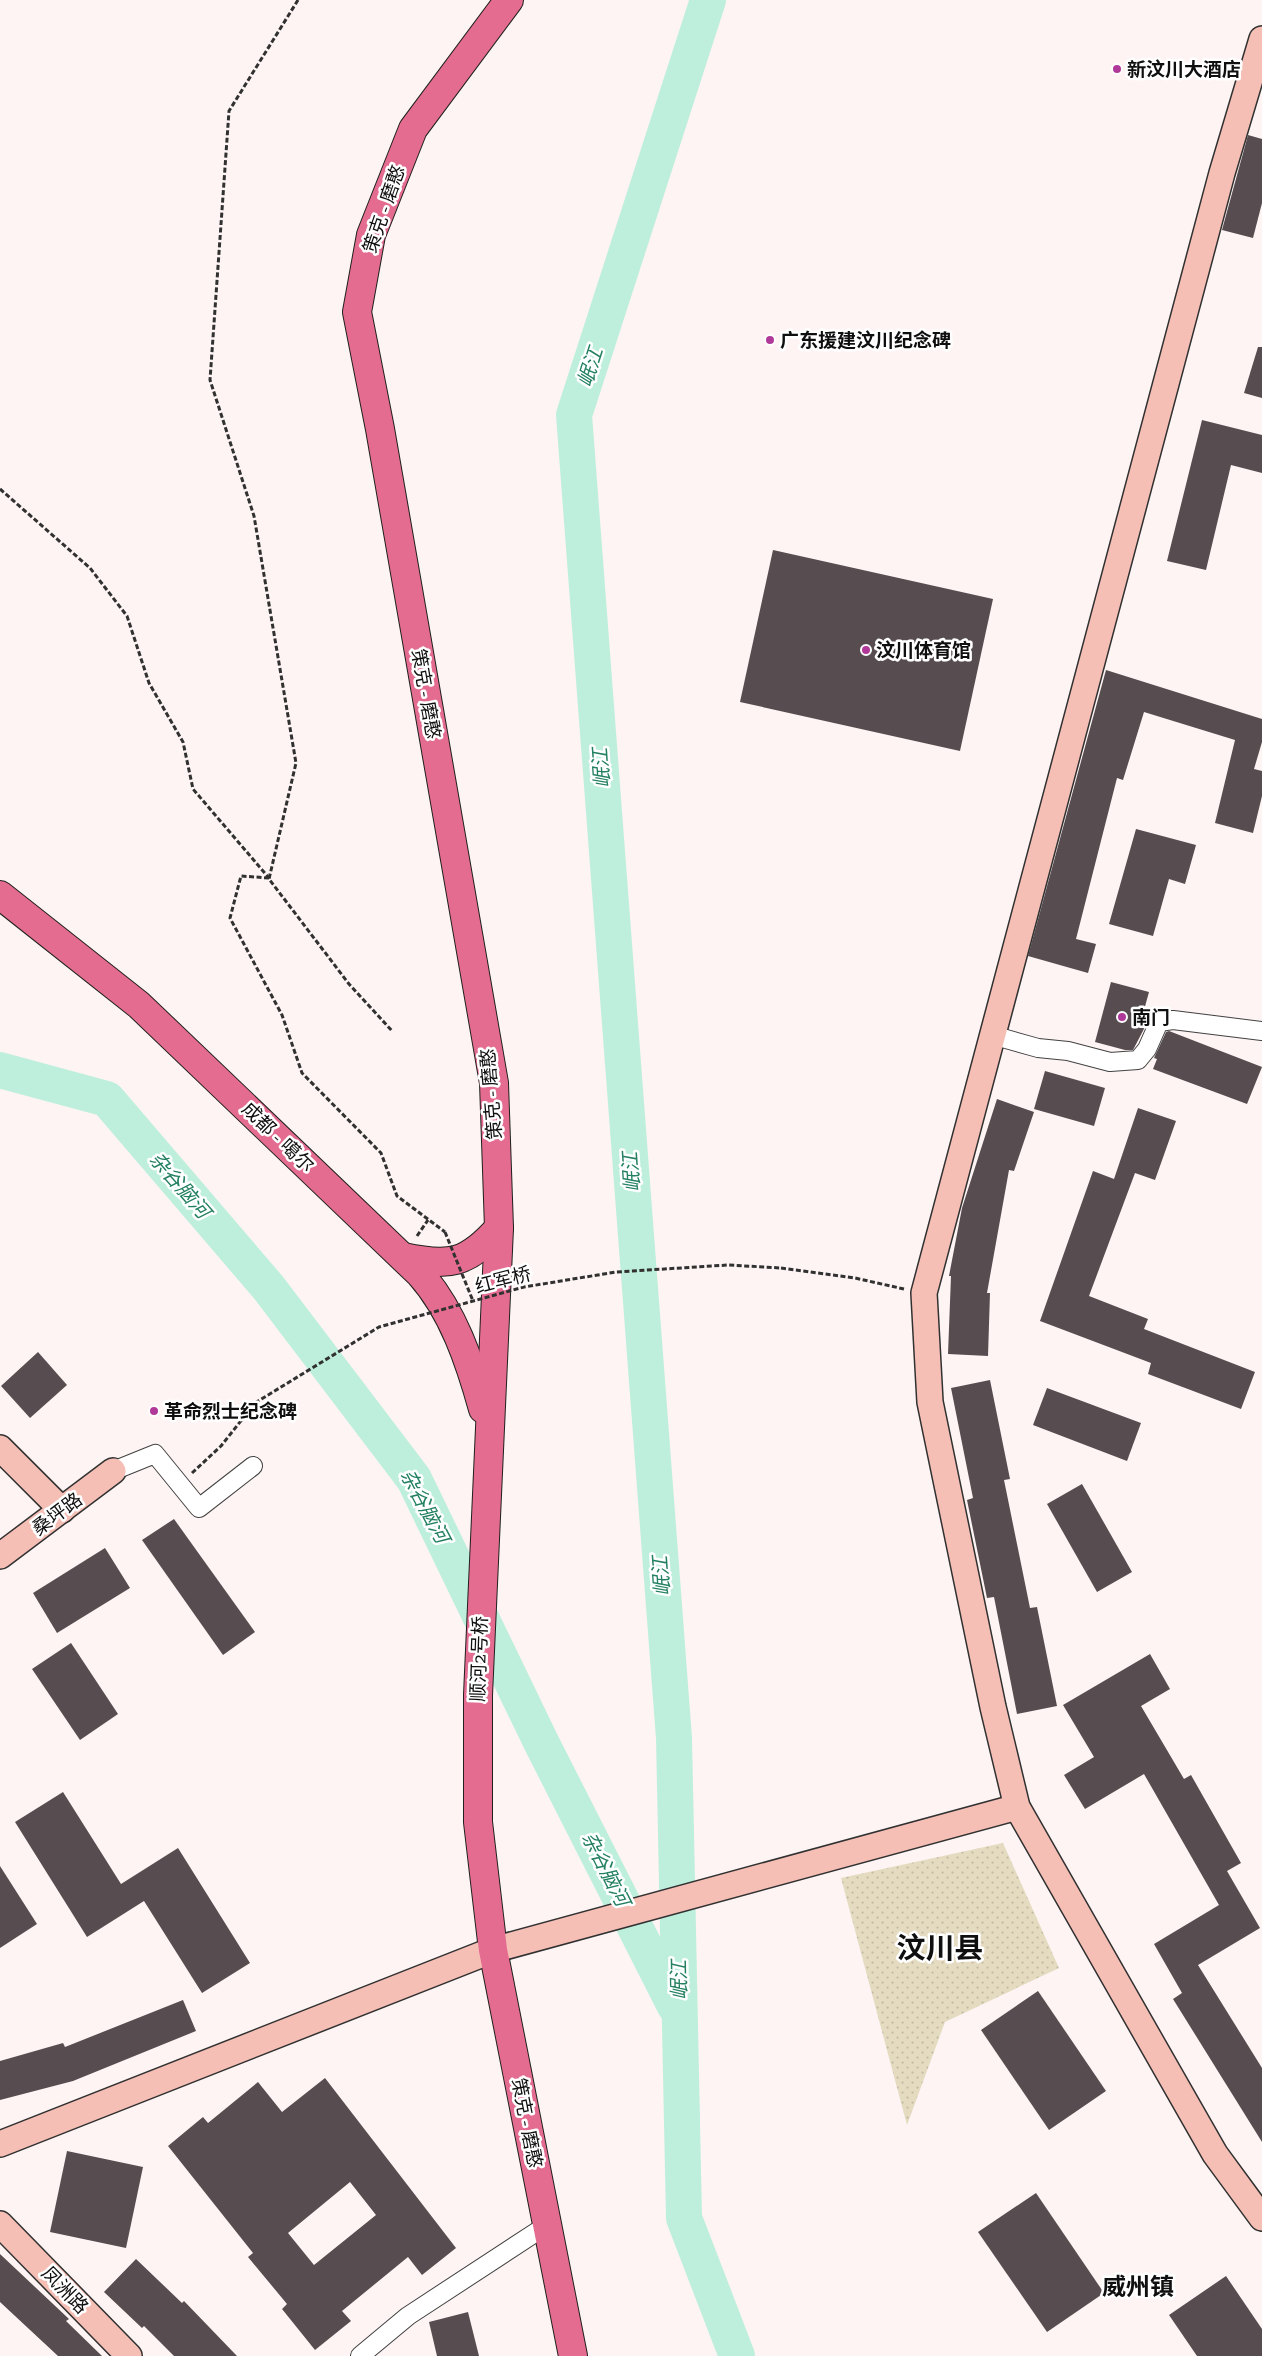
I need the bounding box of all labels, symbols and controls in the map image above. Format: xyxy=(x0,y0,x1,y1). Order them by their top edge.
place label: 新汶川大酒店 xyxy=(1127,58,1241,81)
marker: 新汶川大酒店 xyxy=(1111,63,1123,75)
street label: 策克 - 磨憨 xyxy=(358,162,410,256)
place label: 广东援建汶川纪念碑 xyxy=(780,329,951,352)
marker: 广东援建汶川纪念碑 xyxy=(764,334,776,346)
water label: 岷江 xyxy=(572,342,608,390)
place label: 汶川体育馆 xyxy=(876,639,971,662)
marker: 汶川体育馆 xyxy=(860,644,872,656)
street label: 策克 - 磨憨 xyxy=(407,647,445,741)
water label: 岷江 xyxy=(587,745,614,789)
place label: 南门 xyxy=(1132,1006,1170,1029)
marker: 南门 xyxy=(1116,1011,1128,1023)
street label: 策克 - 磨憨 xyxy=(476,1048,506,1140)
street label: 成都 - 噶尔 xyxy=(237,1097,319,1177)
water label: 杂谷脑河 xyxy=(145,1147,218,1226)
water label: 岷江 xyxy=(617,1149,644,1193)
street label: 红军桥 xyxy=(473,1262,533,1298)
place label: 革命烈士纪念碑 xyxy=(164,1400,297,1423)
marker: 革命烈士纪念碑 xyxy=(148,1405,160,1417)
water label: 杂谷脑河 xyxy=(396,1465,456,1550)
street label: 桑坪路 xyxy=(27,1488,87,1540)
water label: 岷江 xyxy=(647,1553,674,1597)
street label: 顺河2号桥 xyxy=(466,1616,492,1702)
water label: 杂谷脑河 xyxy=(577,1828,637,1914)
district label: 汶川县 xyxy=(896,1931,984,1965)
water label: 岷江 xyxy=(667,1958,691,2000)
street label: 策克 - 磨憨 xyxy=(507,2076,547,2170)
street label: 凤洲路 xyxy=(37,2262,93,2318)
district label: 威州镇 xyxy=(1102,2272,1174,2301)

